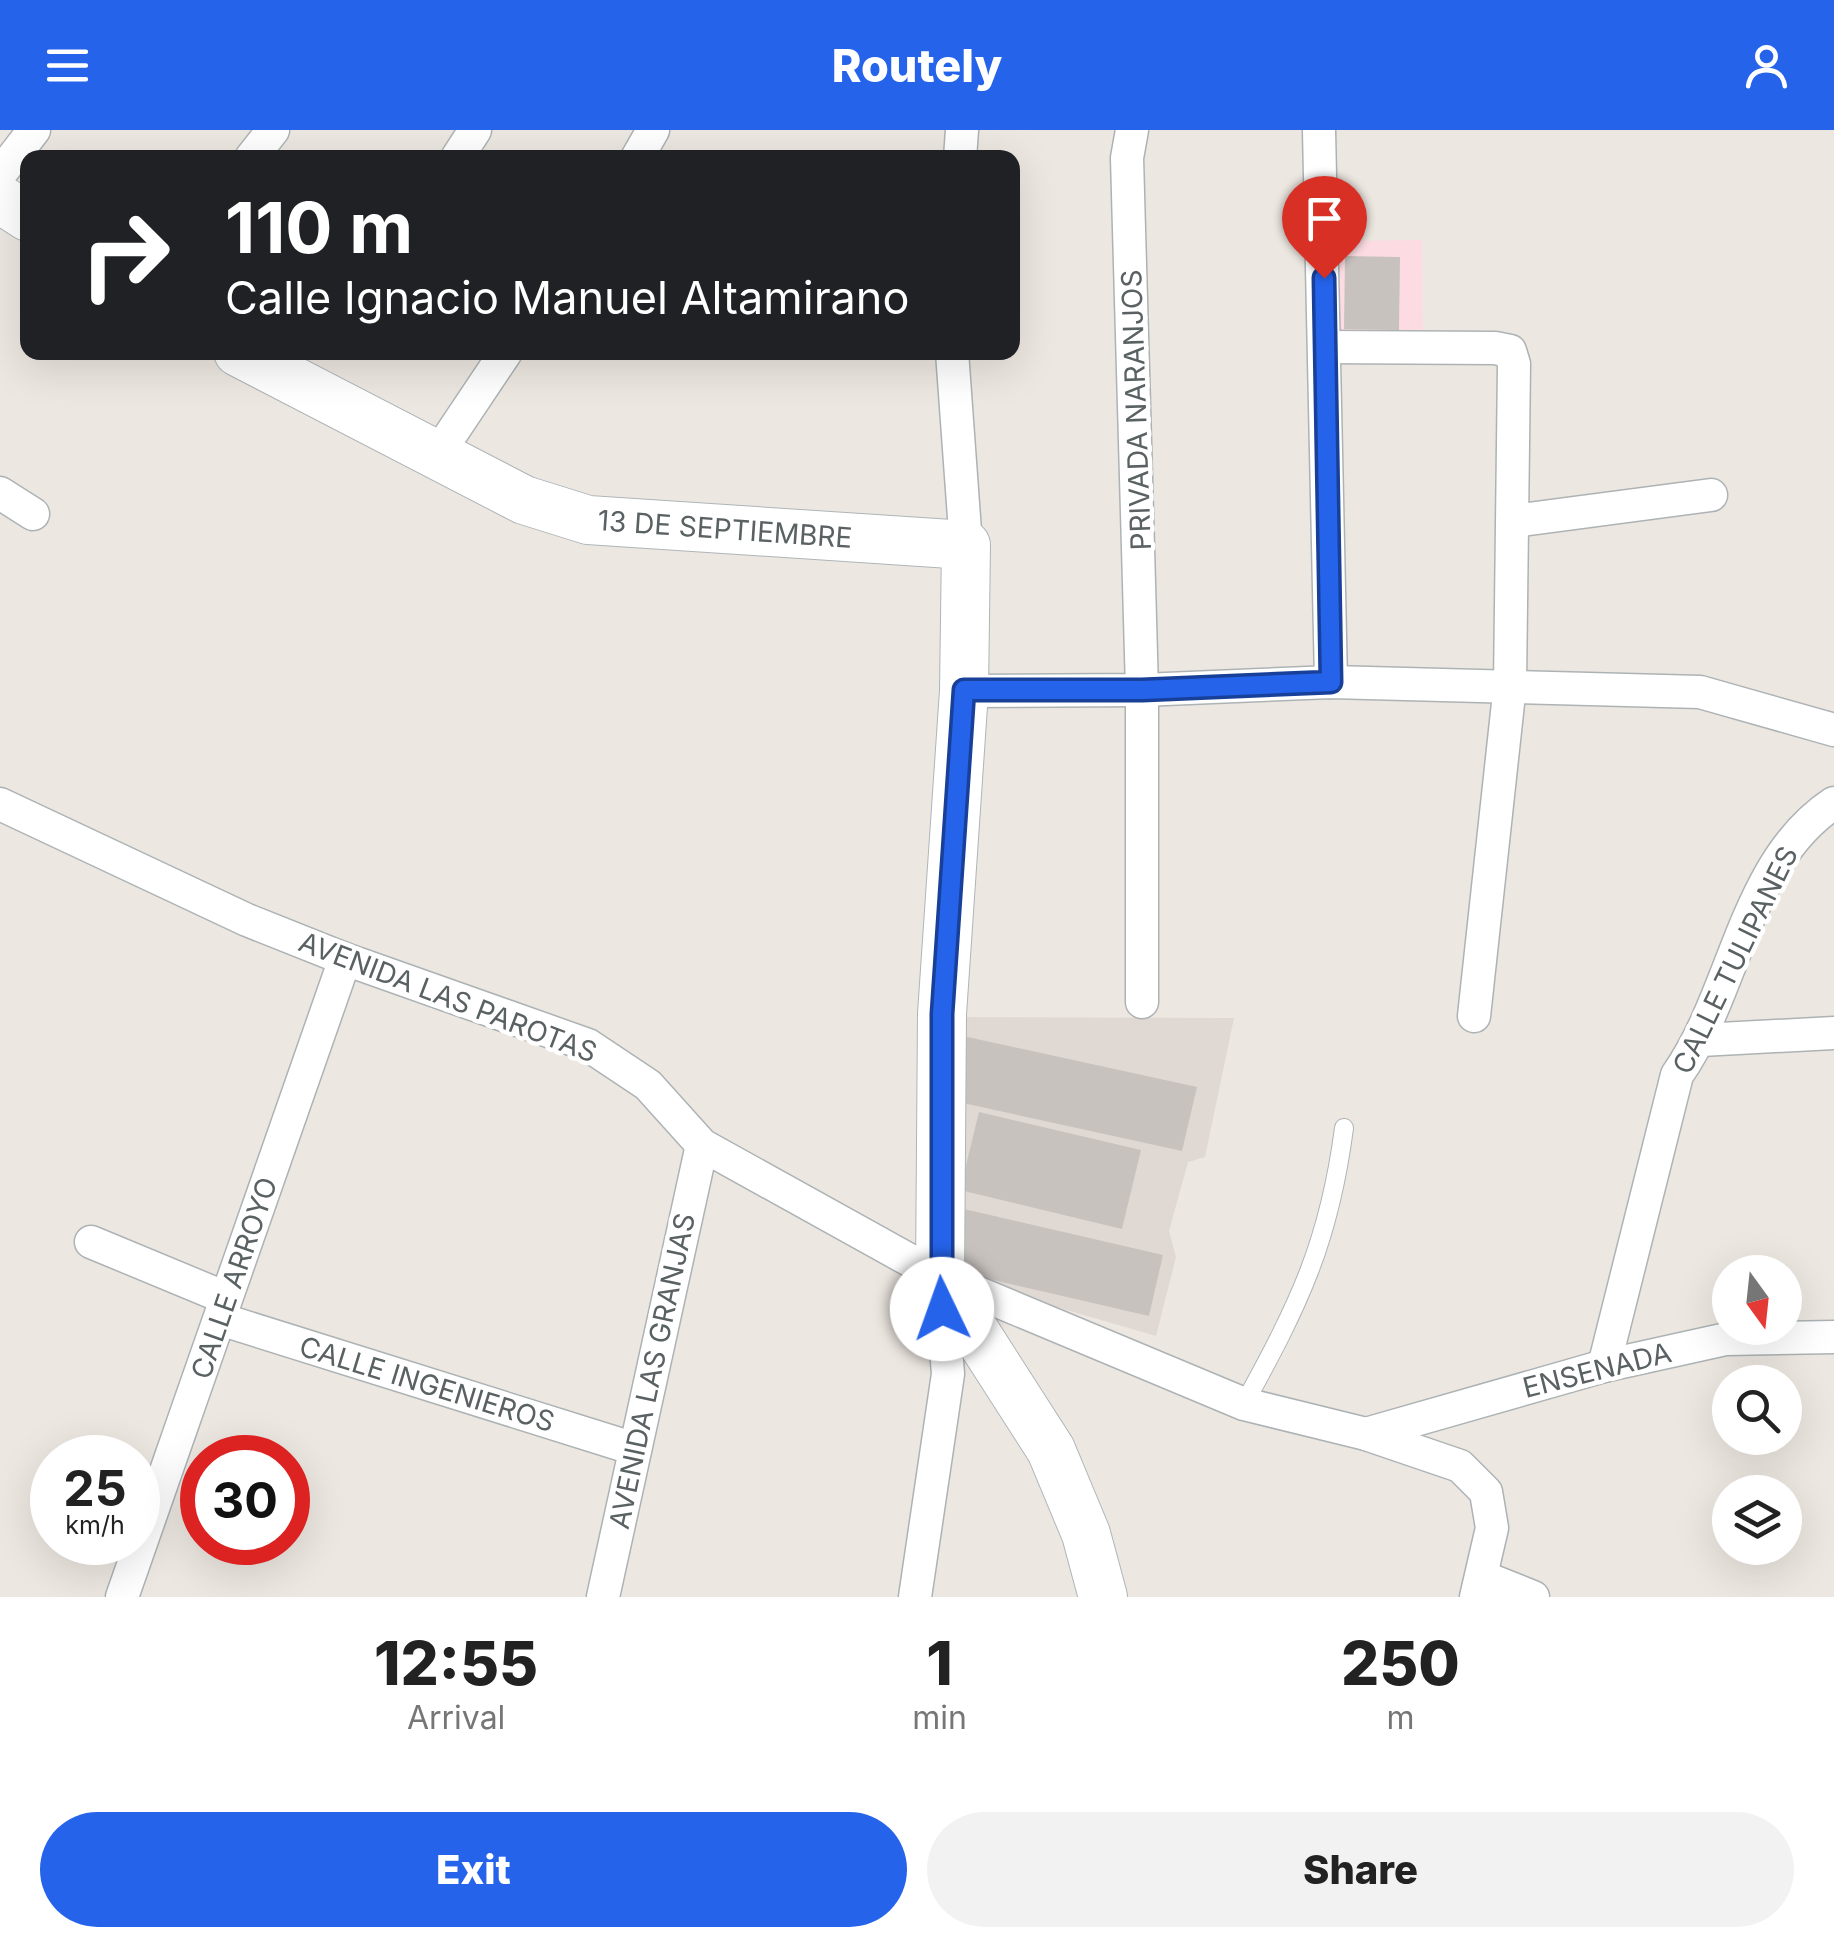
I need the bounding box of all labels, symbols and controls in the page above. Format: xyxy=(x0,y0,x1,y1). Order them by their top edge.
icon: menu xyxy=(40,38,95,93)
text: Routely xyxy=(832,38,1002,93)
icon: person xyxy=(1739,38,1794,93)
pin xyxy=(1282,176,1367,279)
text: 110 m xyxy=(225,185,413,270)
icon: right xyxy=(60,190,190,320)
icon: arrive xyxy=(1297,191,1352,246)
street label: PRIVADA NARANJOS xyxy=(1114,269,1158,551)
text: Calle Ignacio Manuel Altamirano xyxy=(225,270,909,325)
street label: 13 DE SEPTIEMBRE xyxy=(597,503,853,555)
street label: CALLE TULIPANES xyxy=(1665,841,1805,1079)
street label: AVENIDA LAS PAROTAS xyxy=(294,924,602,1070)
street label: CALLE ARROYO xyxy=(184,1173,284,1383)
street label: AVENIDA LAS GRANJAS xyxy=(602,1210,702,1532)
north arrow xyxy=(1712,1255,1802,1345)
map controls xyxy=(1712,1255,1802,1565)
position arrow xyxy=(890,1257,994,1361)
street label: CALLE INGENIEROS xyxy=(295,1329,559,1439)
street label: ENSENADA xyxy=(1519,1335,1675,1405)
button: search xyxy=(1712,1365,1802,1455)
speed limit sign: 30 xyxy=(180,1435,310,1565)
text: 25 xyxy=(63,1458,127,1518)
button: layers xyxy=(1712,1475,1802,1565)
text: km/h xyxy=(65,1510,125,1540)
text: 12:55 xyxy=(374,1627,538,1699)
text: 1 xyxy=(926,1627,953,1699)
text: 250 xyxy=(1341,1627,1460,1699)
text: Arrival xyxy=(407,1698,505,1737)
text: min xyxy=(912,1698,967,1737)
text: m xyxy=(1386,1698,1414,1737)
button: Exit xyxy=(40,1812,907,1927)
button: Share xyxy=(927,1812,1794,1927)

